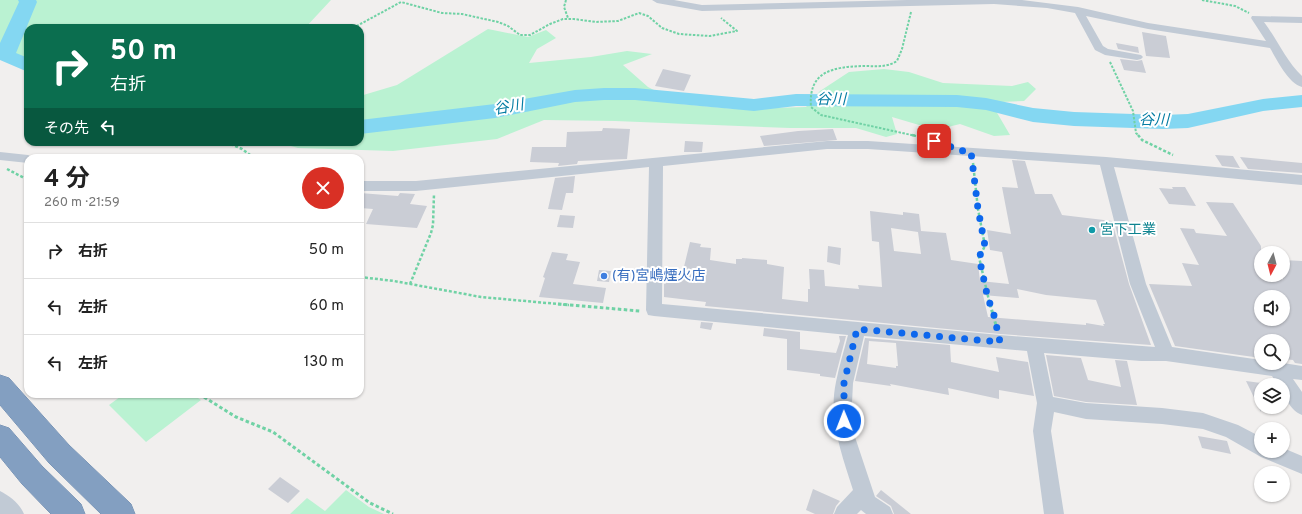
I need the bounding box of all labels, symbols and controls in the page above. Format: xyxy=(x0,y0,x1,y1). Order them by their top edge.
text: 50 m xyxy=(110,34,177,70)
icon: right xyxy=(44,40,96,92)
text: 右折 xyxy=(110,74,146,97)
water label: 谷川 xyxy=(816,91,848,110)
water label: 谷川 xyxy=(493,96,527,120)
water label: 谷川 xyxy=(1139,111,1171,131)
icon: left xyxy=(97,116,119,138)
text: その先 xyxy=(44,120,89,139)
pin xyxy=(917,124,951,158)
icon: arrive xyxy=(923,130,945,152)
text: 4 分 xyxy=(44,165,89,195)
button: close xyxy=(302,167,344,209)
text: 260 m · 21:59 xyxy=(44,195,120,211)
place label: 宮下工業 xyxy=(1100,222,1156,239)
marker: 宮下工業 xyxy=(1087,225,1097,235)
icon: right xyxy=(44,240,66,262)
text: 50 m xyxy=(309,241,344,260)
text: 右折 xyxy=(78,243,108,262)
north arrow xyxy=(1254,246,1290,282)
map controls xyxy=(1254,246,1290,502)
place label: (有)宮嶋煙火店 xyxy=(612,267,706,285)
marker: (有)宮嶋煙火店 xyxy=(599,271,609,281)
button: sound xyxy=(1254,290,1290,326)
icon: left xyxy=(44,296,66,318)
text: 60 m xyxy=(309,297,344,316)
text: 左折 xyxy=(78,299,108,318)
button: search xyxy=(1254,334,1290,370)
icon: left xyxy=(44,352,66,374)
text: 130 m xyxy=(304,353,344,372)
text: 左折 xyxy=(78,355,108,374)
button: layers xyxy=(1254,378,1290,414)
position arrow xyxy=(823,400,865,442)
button: + xyxy=(1254,422,1290,458)
button: − xyxy=(1254,466,1290,502)

